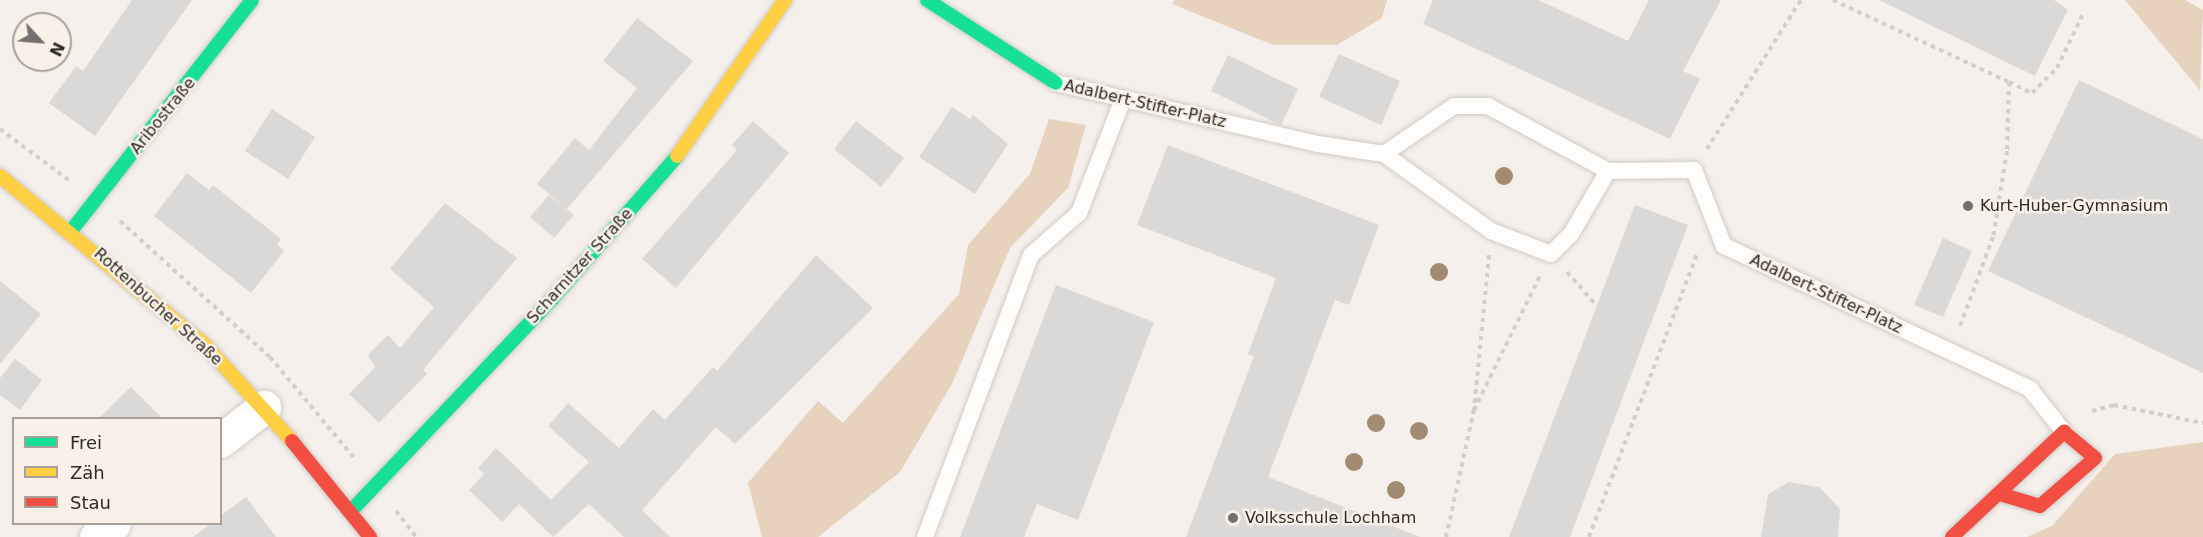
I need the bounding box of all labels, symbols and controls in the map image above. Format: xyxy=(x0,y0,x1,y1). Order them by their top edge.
north arrow xyxy=(12,12,72,72)
text: N xyxy=(45,39,68,59)
street label: Aribostraße xyxy=(126,74,200,158)
street label: Adalbert-Stifter-Platz xyxy=(1062,76,1228,132)
place label: Kurt-Huber-Gymnasium xyxy=(1980,196,2168,216)
marker: Kurt-Huber-Gymnasium xyxy=(1961,199,1975,213)
street label: Scharnitzer Straße xyxy=(523,204,637,328)
street label: Rottenbucher Straße xyxy=(90,244,226,370)
street label: Adalbert-Stifter-Platz xyxy=(1747,250,1905,338)
legend xyxy=(12,417,222,525)
text: Frei xyxy=(70,432,102,453)
text: Zäh xyxy=(70,462,105,483)
text: Stau xyxy=(70,492,111,513)
place label: Volksschule Lochham xyxy=(1245,508,1416,528)
marker: Volksschule Lochham xyxy=(1226,511,1240,525)

